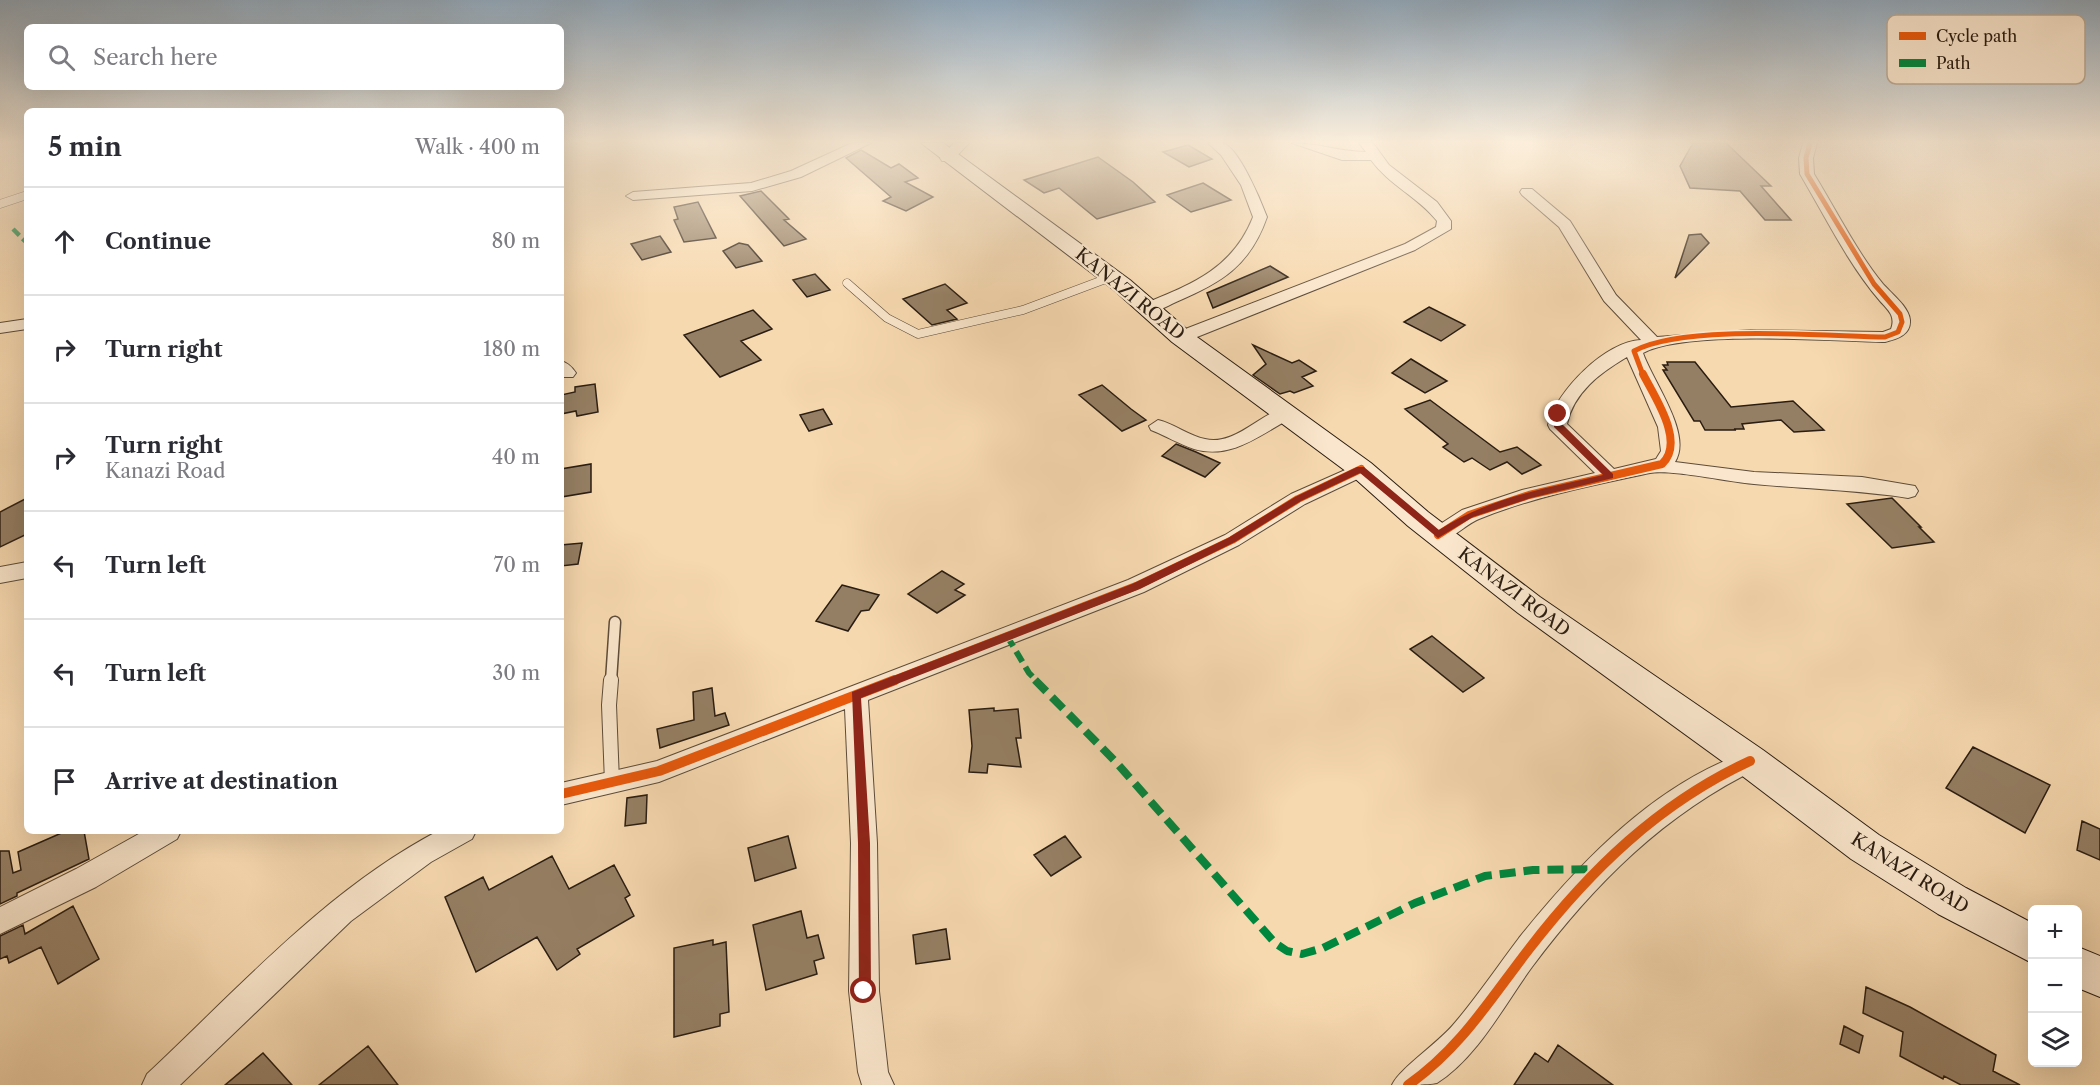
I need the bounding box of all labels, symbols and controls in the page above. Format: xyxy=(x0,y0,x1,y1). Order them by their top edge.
legend xyxy=(1887,15,2085,84)
search box xyxy=(24,24,564,90)
text: Cycle path xyxy=(1936,26,2017,46)
icon: search xyxy=(45,41,78,74)
text: Search here xyxy=(93,44,218,71)
text: Path xyxy=(1936,53,1970,73)
text: 5 min xyxy=(48,131,122,163)
text: Walk · 400 m xyxy=(415,135,540,159)
icon: ahead xyxy=(48,225,81,258)
text: Continue xyxy=(105,228,211,255)
text: 80 m xyxy=(492,229,540,253)
street label: KANAZI ROAD xyxy=(1071,243,1189,345)
icon: right xyxy=(48,333,81,366)
text: Turn right xyxy=(105,336,223,363)
text: 180 m xyxy=(483,337,540,361)
route end xyxy=(1544,400,1570,426)
text: Turn right xyxy=(105,432,223,459)
icon: right xyxy=(48,441,81,474)
text: 40 m xyxy=(492,445,540,469)
text: Kanazi Road xyxy=(105,459,225,483)
street label: KANAZI ROAD xyxy=(1454,543,1574,641)
icon: left xyxy=(48,549,81,582)
text: Turn left xyxy=(105,552,206,579)
text: 70 m xyxy=(494,553,540,577)
icon: left xyxy=(48,657,81,690)
text: Turn left xyxy=(105,660,206,687)
text: 30 m xyxy=(492,661,540,685)
icon: arrive xyxy=(48,765,81,798)
text: Arrive at destination xyxy=(105,768,338,795)
street label: KANAZI ROAD xyxy=(1847,828,1973,918)
map controls xyxy=(2028,905,2082,1067)
button: + xyxy=(2028,905,2082,959)
button: − xyxy=(2028,959,2082,1013)
route start xyxy=(850,977,876,1003)
button: layers xyxy=(2028,1013,2082,1067)

